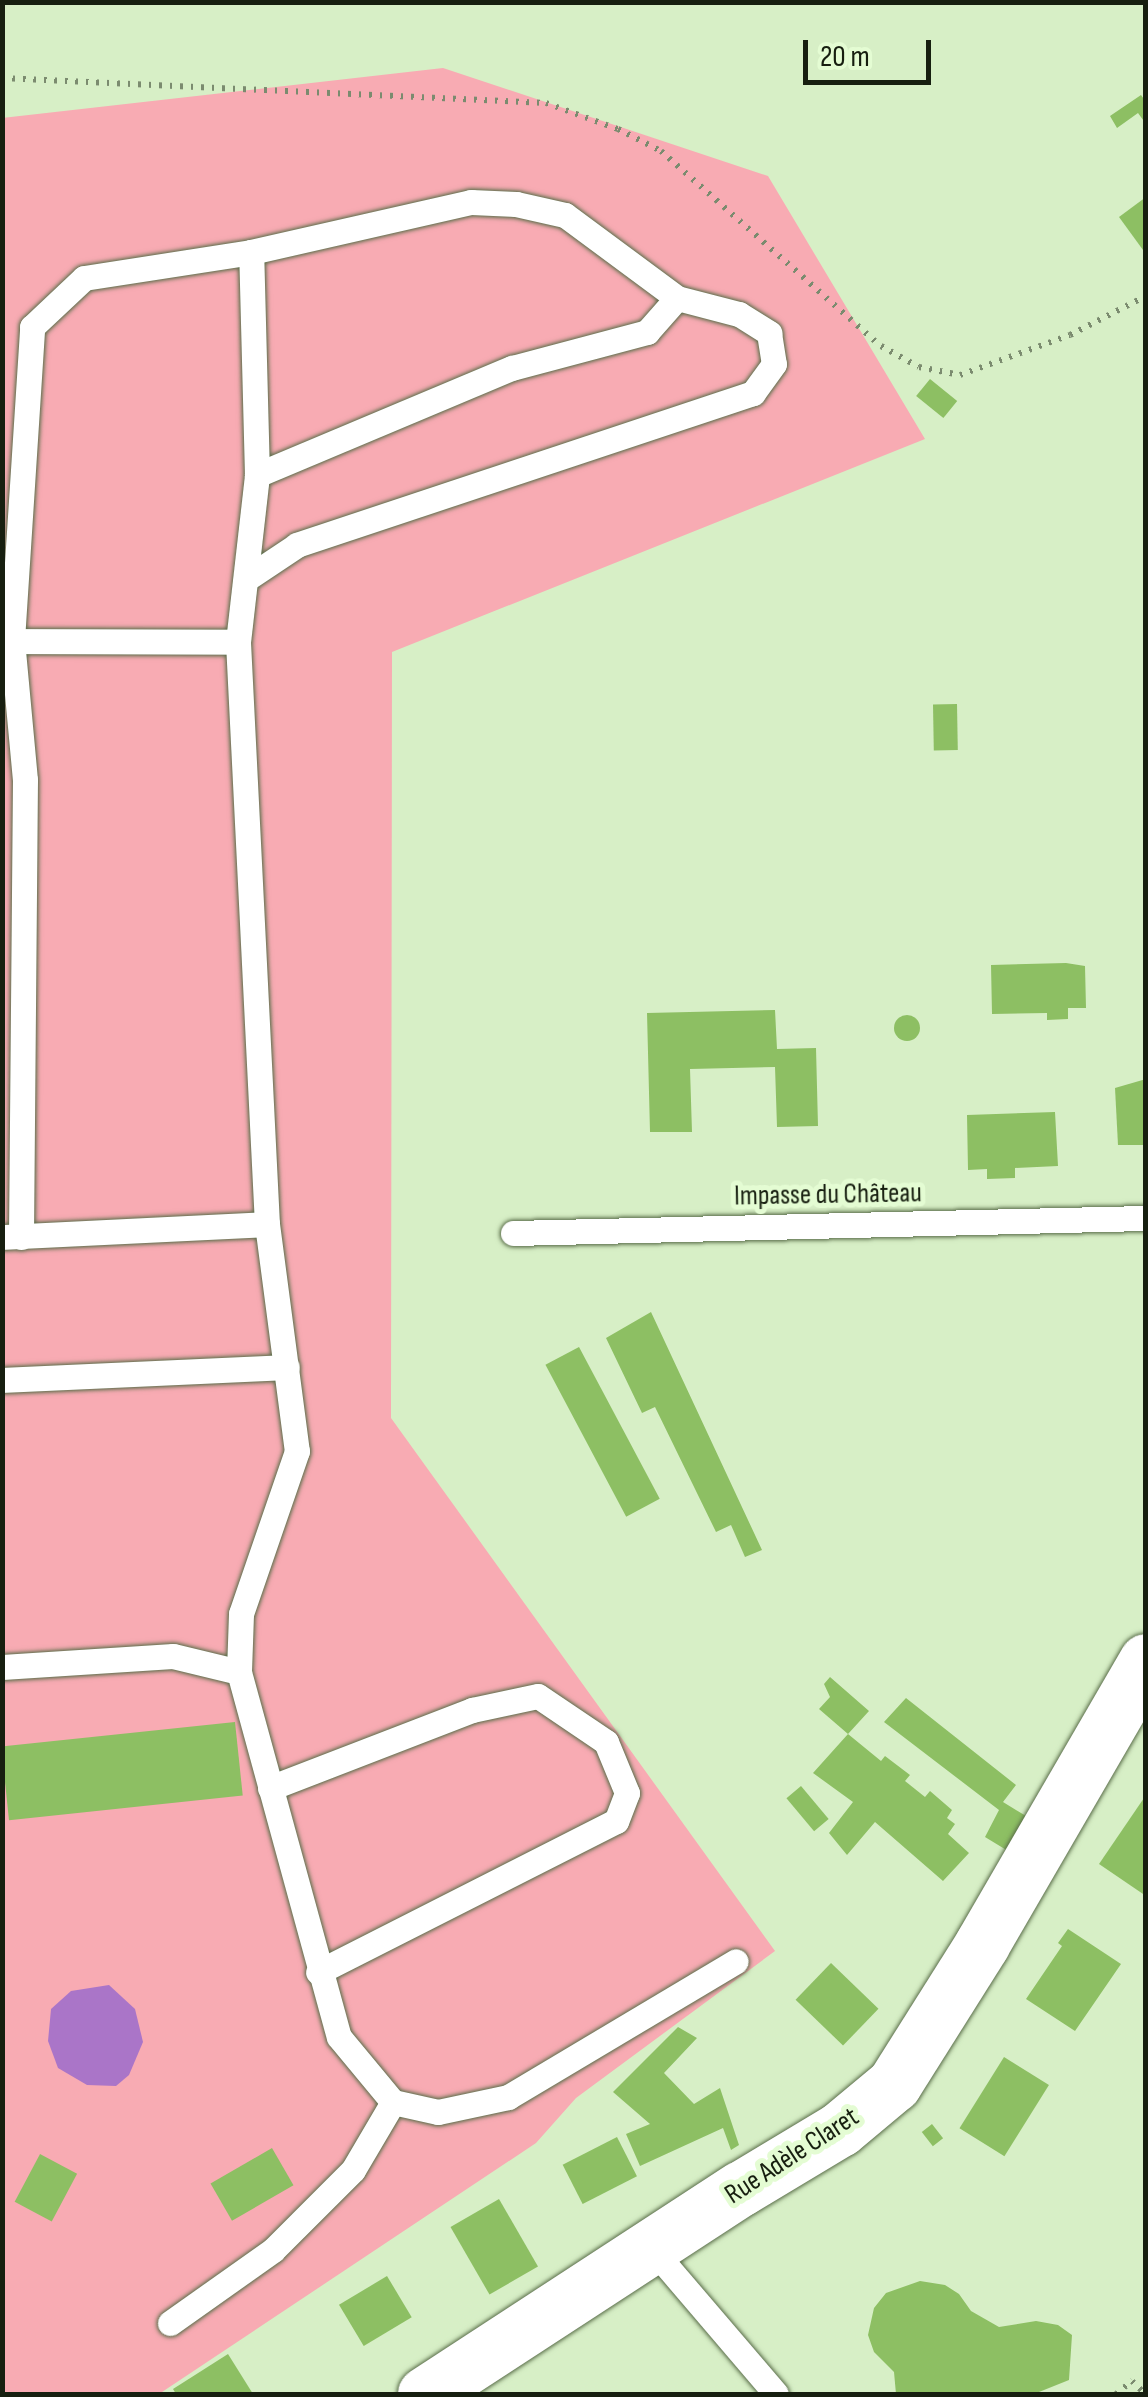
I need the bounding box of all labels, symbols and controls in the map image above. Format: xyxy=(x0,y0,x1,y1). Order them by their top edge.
scale bar xyxy=(808,20,936,82)
text: 20 m xyxy=(820,39,870,75)
street label: Impasse du Château xyxy=(734,1177,922,1213)
street label: Rue Adèle Claret xyxy=(719,2100,865,2212)

